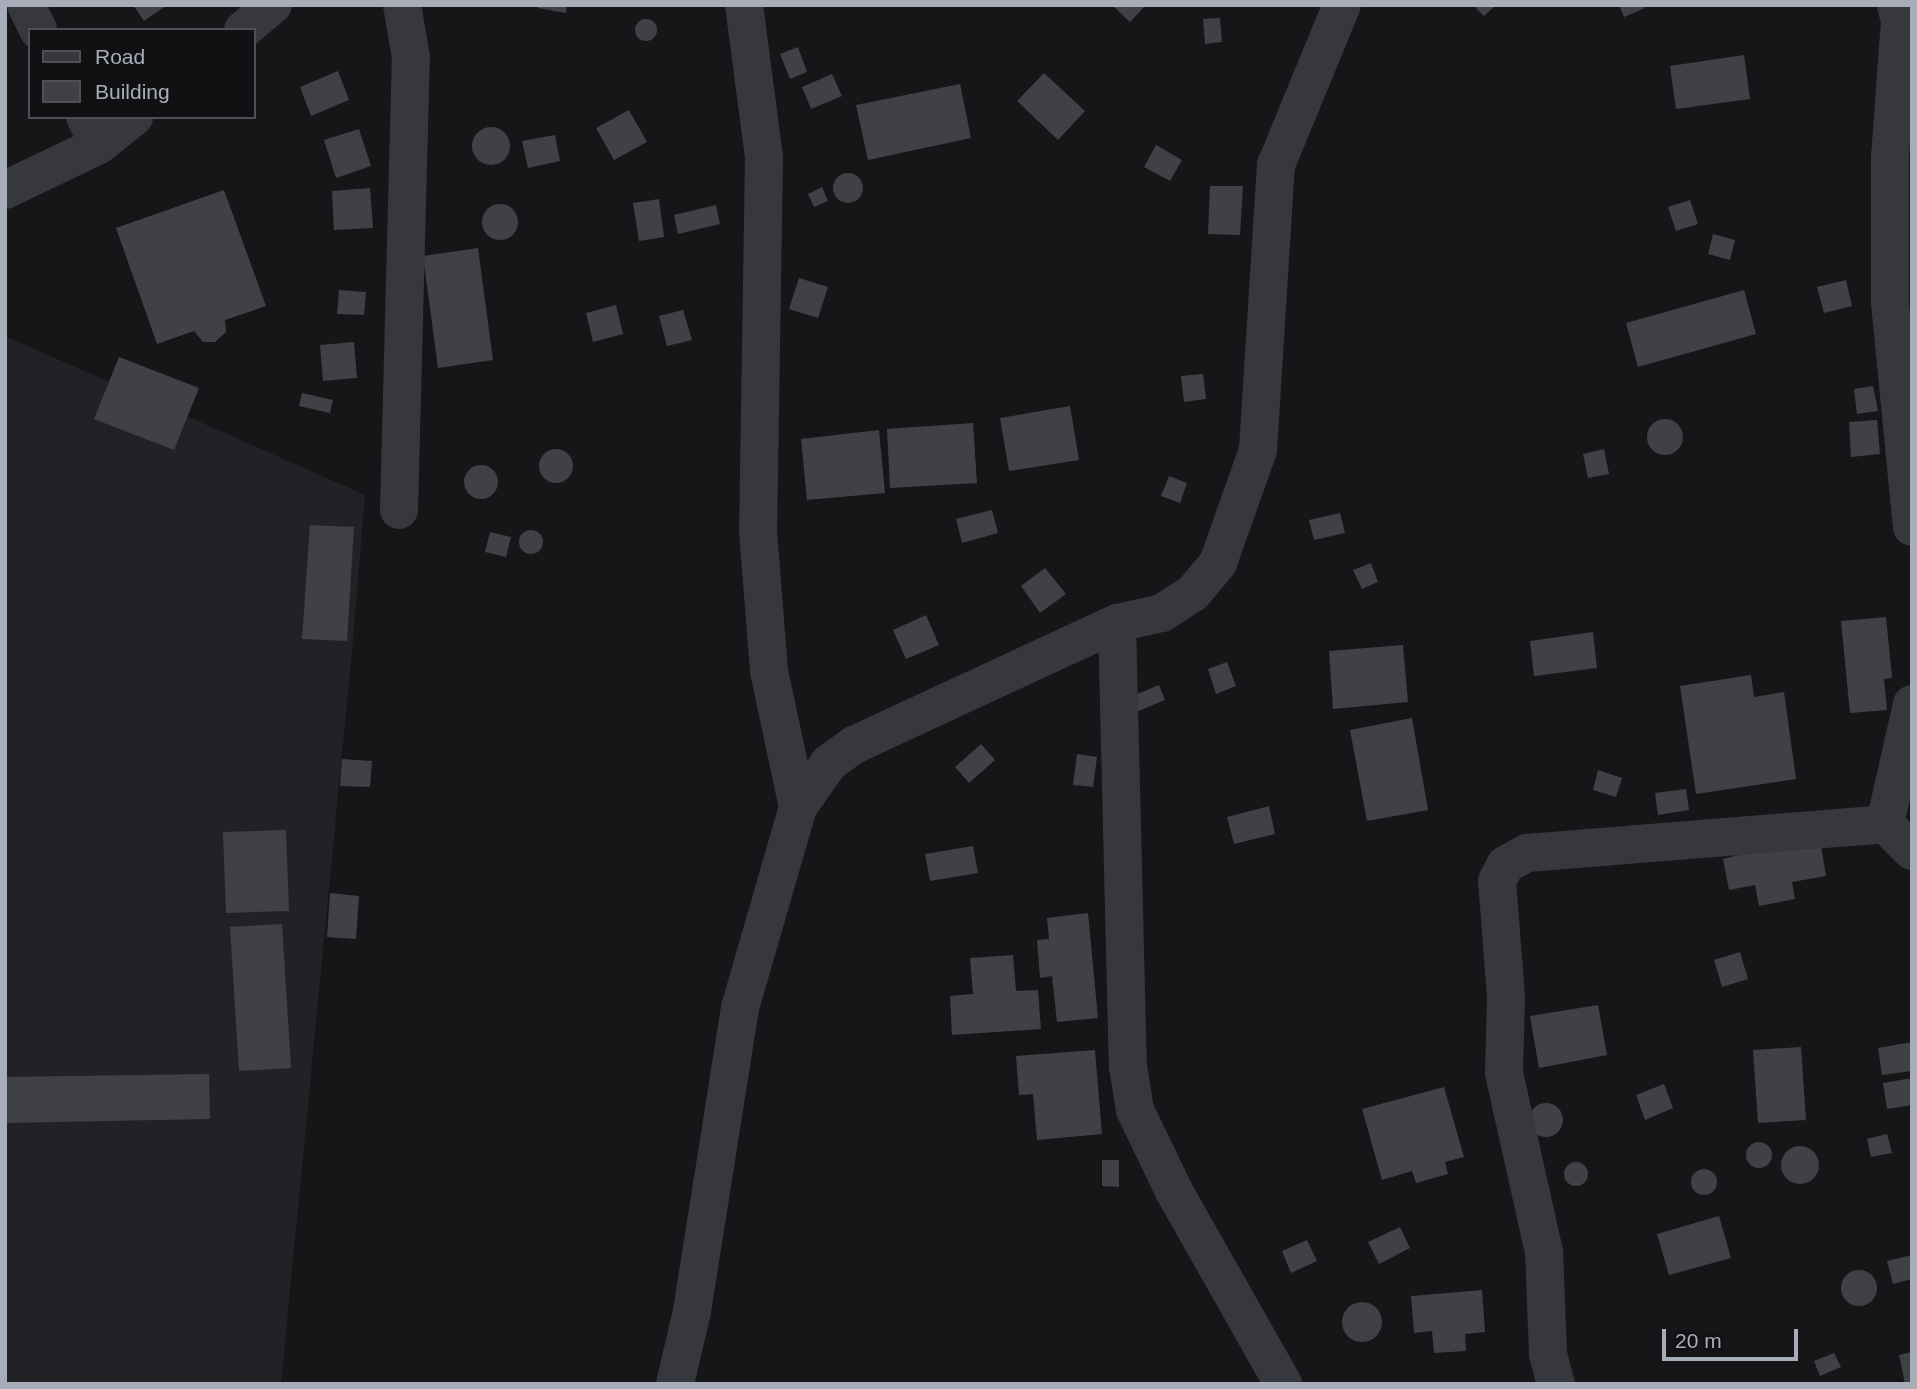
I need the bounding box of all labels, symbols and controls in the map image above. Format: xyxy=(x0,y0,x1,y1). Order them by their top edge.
legend xyxy=(28,28,256,119)
text: Road xyxy=(95,45,145,68)
text: Building xyxy=(95,80,170,103)
scale bar xyxy=(1665,1316,1801,1360)
text: 20 m xyxy=(1675,1329,1722,1352)

